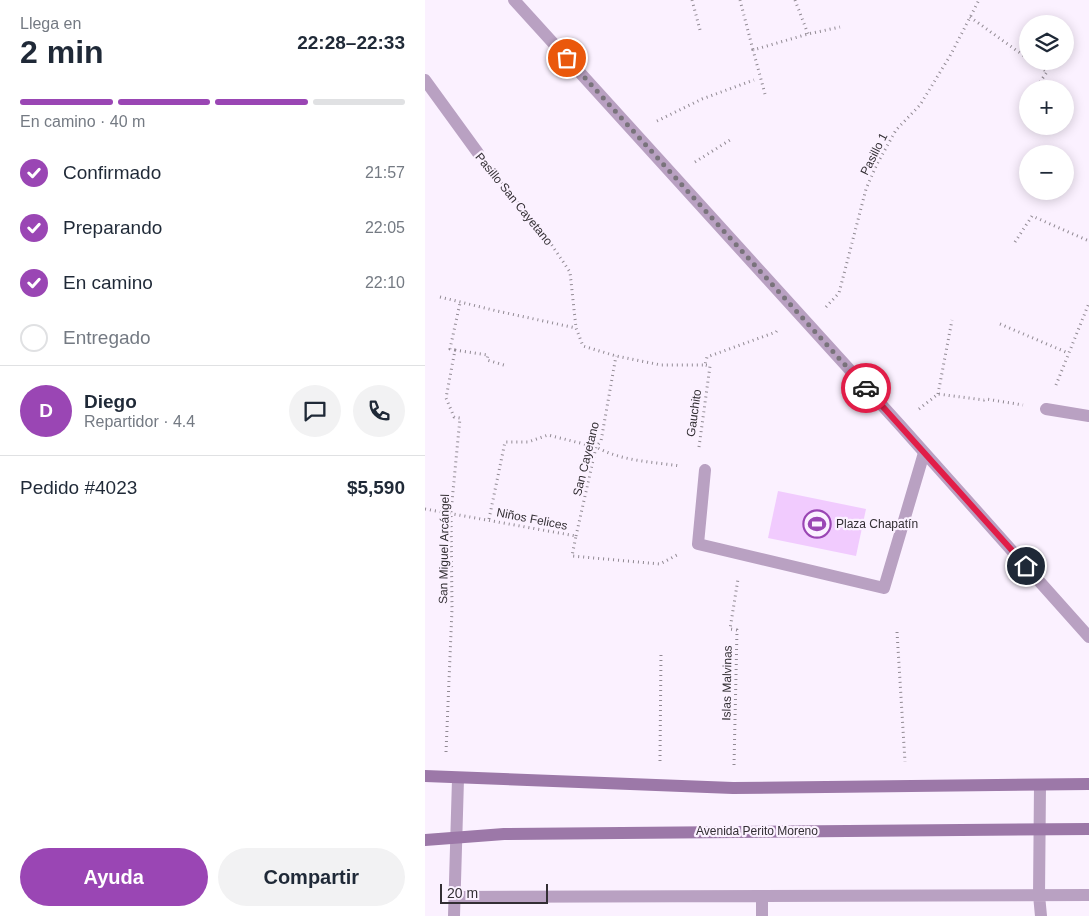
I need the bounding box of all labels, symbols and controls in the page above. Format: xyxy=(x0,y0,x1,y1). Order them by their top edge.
text: Llega en xyxy=(20,15,81,32)
map controls xyxy=(1019,15,1074,200)
button: layers xyxy=(1019,15,1074,70)
text: 22:28–22:33 xyxy=(297,32,405,53)
text: 2 min xyxy=(20,34,104,70)
pin xyxy=(546,37,588,79)
icon: bag xyxy=(553,44,581,72)
button: + xyxy=(1019,80,1074,135)
text: En camino · 40 m xyxy=(20,113,145,130)
street label: Pasillo 1 xyxy=(857,130,891,177)
button: − xyxy=(1019,145,1074,200)
street label: Pasillo San Cayetano xyxy=(472,150,556,248)
icon: check xyxy=(20,159,48,187)
text: Confirmado xyxy=(63,162,161,183)
text: 21:57 xyxy=(365,164,405,181)
icon: check xyxy=(20,214,48,242)
text: Preparando xyxy=(63,217,162,238)
text: 22:05 xyxy=(365,219,405,236)
icon: check xyxy=(20,269,48,297)
text: En camino xyxy=(63,272,153,293)
text: 22:10 xyxy=(365,274,405,291)
text: Entregado xyxy=(63,327,151,348)
courier xyxy=(841,363,891,413)
icon: car xyxy=(852,374,880,402)
button: chat xyxy=(289,385,341,437)
button: phone xyxy=(353,385,405,437)
street label: Gauchito xyxy=(684,388,704,438)
text: Diego xyxy=(84,391,137,412)
text: D xyxy=(39,400,53,421)
text: Repartidor · 4.4 xyxy=(84,413,195,430)
street label: San Cayetano xyxy=(570,420,602,498)
text: Pedido #4023 xyxy=(20,477,137,498)
text: $5,590 xyxy=(347,477,405,498)
street label: San Miguel Arcángel xyxy=(436,494,452,604)
street label: Niños Felices xyxy=(495,505,569,533)
sports icon: Plaza Chapatín xyxy=(802,509,832,539)
place label: Plaza Chapatín xyxy=(836,517,918,531)
pin xyxy=(1005,545,1047,587)
icon: home xyxy=(1012,552,1040,580)
street label: Islas Malvinas xyxy=(719,645,735,721)
street label: Avenida Perito Moreno xyxy=(696,824,818,838)
button: Ayuda xyxy=(20,848,208,906)
button: Compartir xyxy=(218,848,405,906)
scale bar xyxy=(440,881,547,904)
text: 20 m xyxy=(447,885,478,901)

